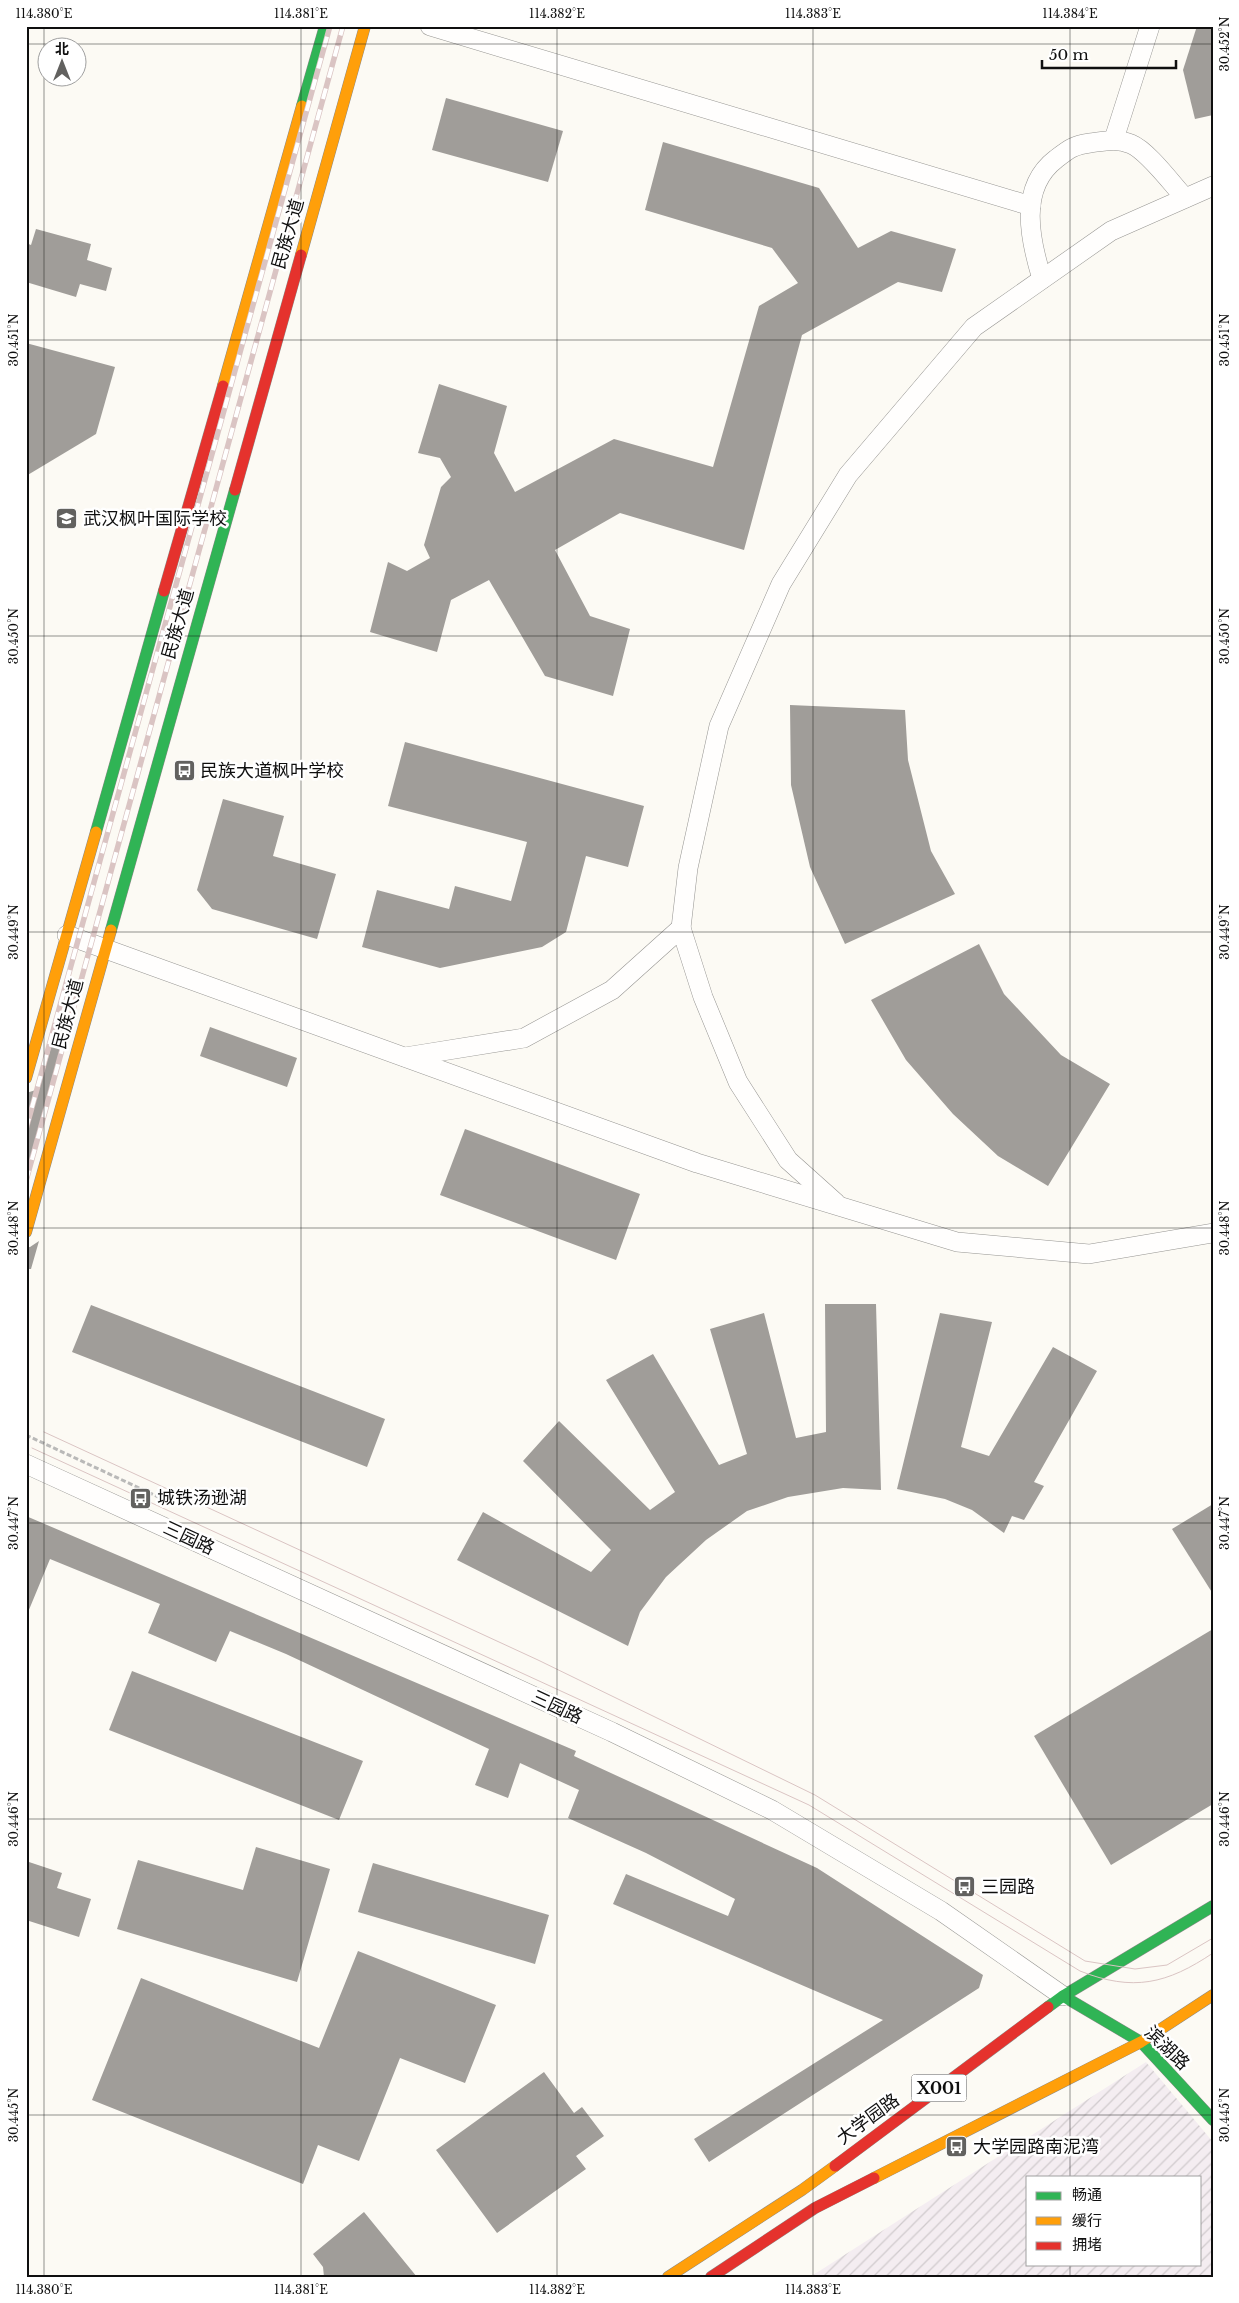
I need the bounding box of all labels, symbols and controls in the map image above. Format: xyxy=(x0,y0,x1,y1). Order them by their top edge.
text: 114.380°E xyxy=(15,6,73,21)
text: 114.381°E xyxy=(274,6,328,21)
text: 114.382°E xyxy=(529,6,585,21)
text: 114.383°E xyxy=(785,6,841,21)
text: 114.384°E xyxy=(1042,6,1098,21)
text: 30.452°N xyxy=(1217,16,1232,72)
north arrow xyxy=(38,38,88,88)
scale bar xyxy=(1042,38,1175,70)
text: 北 xyxy=(55,40,69,58)
text: 50 m xyxy=(1049,45,1089,64)
street label: 民族大道 xyxy=(268,196,308,272)
text: 30.451°N xyxy=(6,313,21,367)
text: 30.451°N xyxy=(1217,313,1232,367)
school or university icon: 武汉枫叶国际学校 xyxy=(55,507,79,531)
place label: 武汉枫叶国际学校 xyxy=(83,508,227,530)
street label: 民族大道 xyxy=(158,586,198,662)
text: 30.450°N xyxy=(6,608,21,664)
text: 30.450°N xyxy=(1217,608,1232,664)
bus stop icon: 民族大道枫叶学校 xyxy=(172,759,196,783)
place label: 民族大道枫叶学校 xyxy=(200,760,344,782)
text: 30.449°N xyxy=(6,904,21,960)
text: 30.449°N xyxy=(1217,904,1232,960)
street label: 民族大道 xyxy=(48,976,88,1052)
text: 30.448°N xyxy=(6,1200,21,1256)
text: 30.448°N xyxy=(1217,1200,1232,1256)
bus stop icon: 城铁汤逊湖 xyxy=(129,1486,153,1510)
place label: 城铁汤逊湖 xyxy=(157,1487,247,1509)
text: 30.447°N xyxy=(6,1496,21,1550)
text: 30.447°N xyxy=(1217,1496,1232,1550)
street label: 三园路 xyxy=(160,1517,218,1559)
street label: 三园路 xyxy=(528,1686,586,1728)
text: 30.446°N xyxy=(6,1791,21,1847)
text: 30.446°N xyxy=(1217,1791,1232,1847)
bus stop icon: 三园路 xyxy=(953,1875,977,1899)
place label: 三园路 xyxy=(981,1876,1035,1898)
street label: 滨湖路 xyxy=(1140,2021,1194,2075)
road number: X001 xyxy=(912,2074,966,2102)
text: 30.445°N xyxy=(6,2087,21,2142)
text: 30.445°N xyxy=(1217,2087,1232,2142)
street label: 大学园路 xyxy=(832,2089,904,2149)
bus stop icon: 大学园路南泥湾 xyxy=(945,2135,969,2159)
place label: 大学园路南泥湾 xyxy=(973,2136,1099,2158)
legend xyxy=(1026,2176,1202,2266)
text: 畅通 xyxy=(1072,2185,1102,2204)
text: 缓行 xyxy=(1072,2211,1102,2230)
text: 拥堵 xyxy=(1072,2235,1102,2254)
text: 114.380°E xyxy=(15,2282,73,2297)
text: 114.381°E xyxy=(274,2282,328,2297)
text: 114.382°E xyxy=(529,2282,585,2297)
text: 114.383°E xyxy=(785,2282,841,2297)

